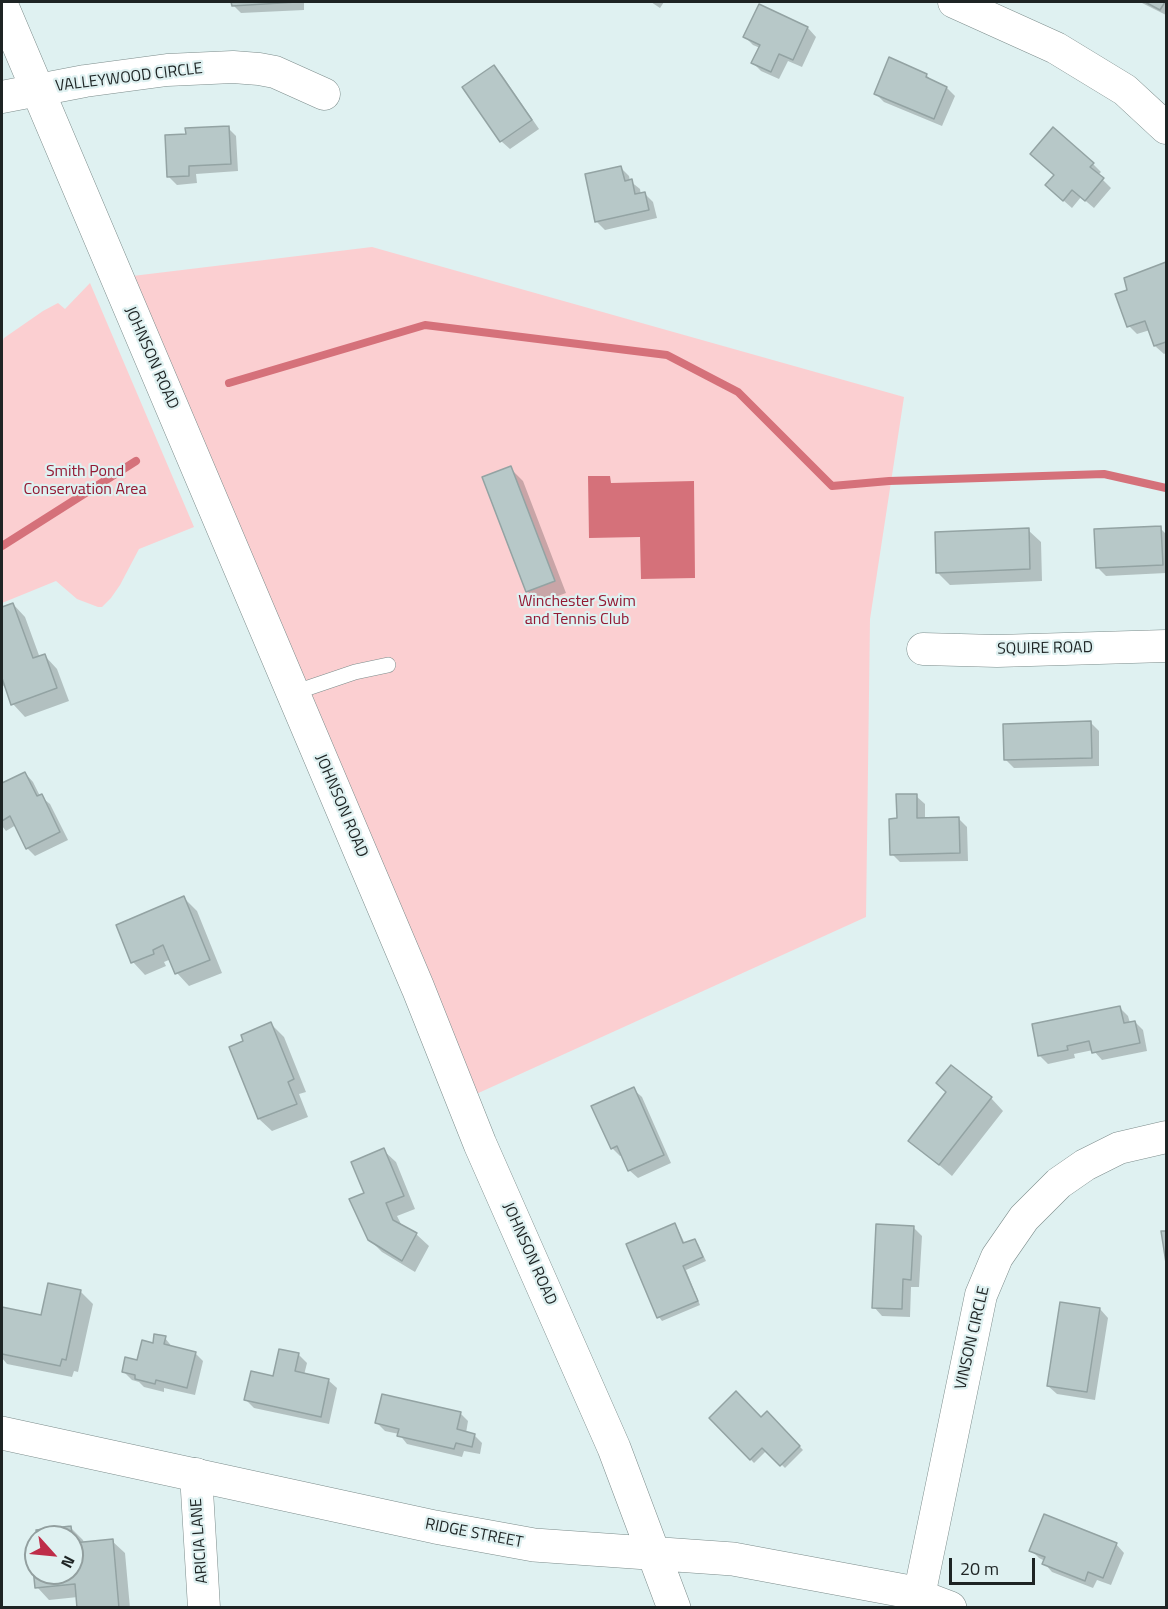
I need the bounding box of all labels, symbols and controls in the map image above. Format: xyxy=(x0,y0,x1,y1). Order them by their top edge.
street label: VALLEYWOOD CIRCLE xyxy=(54,59,204,97)
street label: JOHNSON ROAD xyxy=(120,304,182,412)
park label: Smith Pond Conservation Area xyxy=(24,462,146,500)
park label: Winchester Swim and Tennis Club xyxy=(518,592,636,630)
street label: SQUIRE ROAD xyxy=(997,639,1093,659)
street label: JOHNSON ROAD xyxy=(311,751,371,861)
street label: JOHNSON ROAD xyxy=(498,1200,560,1308)
street label: VINSON CIRCLE xyxy=(952,1285,994,1391)
street label: ARICIA LANE xyxy=(187,1497,213,1585)
street label: RIDGE STREET xyxy=(423,1515,525,1553)
north arrow xyxy=(24,1525,84,1585)
scale bar xyxy=(952,1546,1038,1584)
text: N xyxy=(55,1552,81,1573)
text: 20 m xyxy=(960,1555,999,1582)

